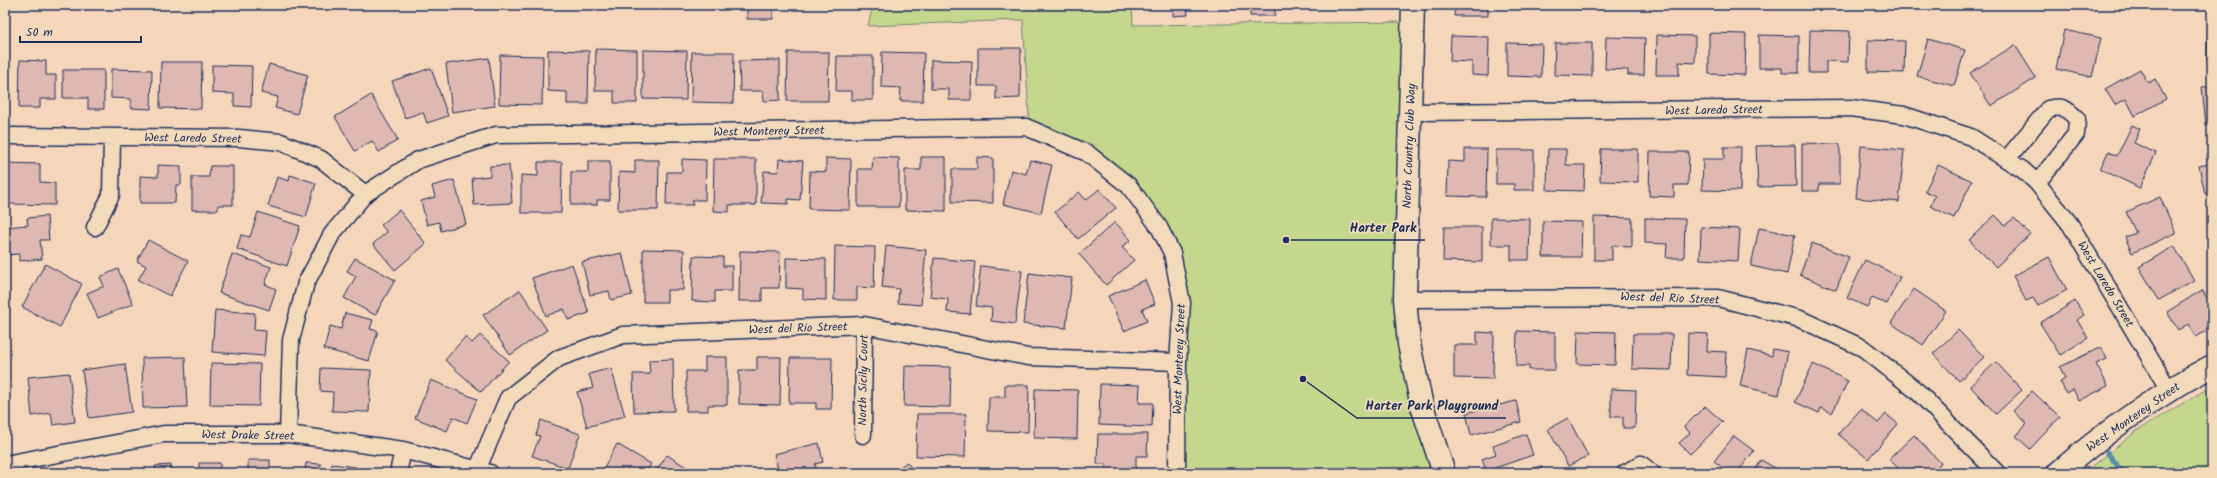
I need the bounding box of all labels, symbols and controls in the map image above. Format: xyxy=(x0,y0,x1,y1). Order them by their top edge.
scale bar xyxy=(20,18,141,44)
text: 50 m xyxy=(26,23,53,42)
street label: North Country Club Way xyxy=(1398,83,1421,209)
street label: West Laredo Street xyxy=(1665,100,1763,121)
street label: West Monterey Street xyxy=(713,121,825,142)
street label: West Laredo Street xyxy=(144,128,242,149)
callout: Harter Park xyxy=(1342,215,1425,240)
text: Harter Park xyxy=(1350,218,1417,239)
street label: West Laredo Street xyxy=(2072,238,2139,331)
street label: West del Rio Street xyxy=(1620,287,1720,310)
street label: West Monterey Street xyxy=(1168,303,1191,415)
street label: West del Rio Street xyxy=(748,317,848,340)
street label: North Sicily Court xyxy=(853,334,874,426)
street label: West Monterey Street xyxy=(2082,378,2184,457)
callout: Harter Park Playground xyxy=(1357,393,1506,418)
text: Harter Park Playground xyxy=(1365,396,1499,417)
street label: West Drake Street xyxy=(201,425,295,446)

